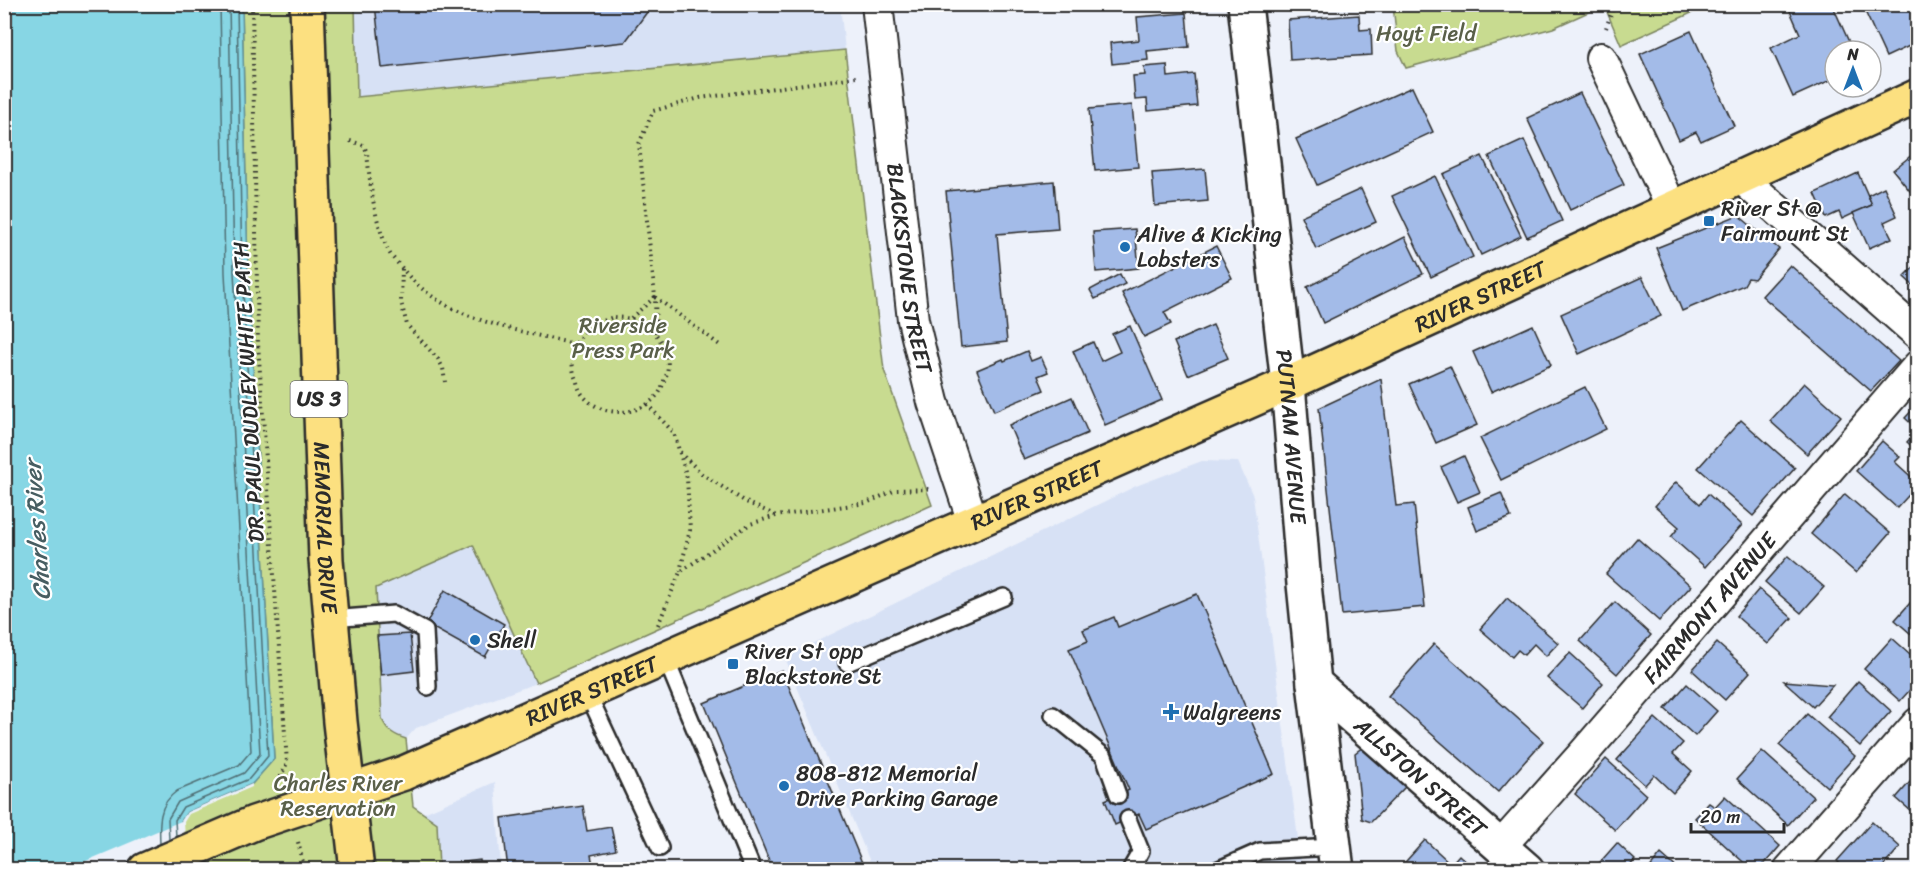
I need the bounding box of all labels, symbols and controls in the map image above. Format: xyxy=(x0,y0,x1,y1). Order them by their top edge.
park label: Hoyt Field xyxy=(1376,14,1477,53)
north arrow xyxy=(1823,39,1883,99)
text: N xyxy=(1846,40,1859,69)
street label: BLACKSTONE STREET xyxy=(875,161,944,378)
place label: River St @ Fairmount St xyxy=(1721,189,1850,253)
marker: River St @ Fairmount St xyxy=(1702,214,1716,228)
place label: Alive & Kicking Lobsters xyxy=(1136,215,1282,279)
street label: DR. PAUL DUDLEY WHITE PATH xyxy=(221,240,276,543)
marker: Alive & Kicking Lobsters xyxy=(1118,240,1132,254)
street label: RIVER STREET xyxy=(1408,249,1555,344)
park label: Riverside Press Park xyxy=(571,306,675,370)
street label: PUTNAM AVENUE xyxy=(1264,347,1318,527)
road number: US 3 xyxy=(290,381,348,417)
street label: MEMORIAL DRIVE xyxy=(302,441,350,617)
street label: RIVER STREET xyxy=(964,448,1111,541)
water label: Charles River xyxy=(11,454,63,602)
street label: FAIRMONT AVENUE xyxy=(1633,522,1788,693)
place label: Shell xyxy=(487,621,537,660)
place label: River St opp Blackstone St xyxy=(745,632,882,696)
marker: Shell xyxy=(468,633,482,647)
street label: RIVER STREET xyxy=(519,644,666,737)
marker: River St opp Blackstone St xyxy=(726,657,740,671)
place label: Walgreens xyxy=(1183,693,1282,732)
marker: Walgreens xyxy=(1164,705,1178,719)
street label: ALLSTON STREET xyxy=(1344,707,1497,847)
place label: 808-812 Memorial Drive Parking Garage xyxy=(796,754,998,818)
park label: Charles River Reservation xyxy=(274,764,403,828)
marker: 808-812 Memorial Drive Parking Garage xyxy=(777,779,791,793)
scale bar xyxy=(1691,796,1784,834)
text: 20 m xyxy=(1700,801,1740,833)

